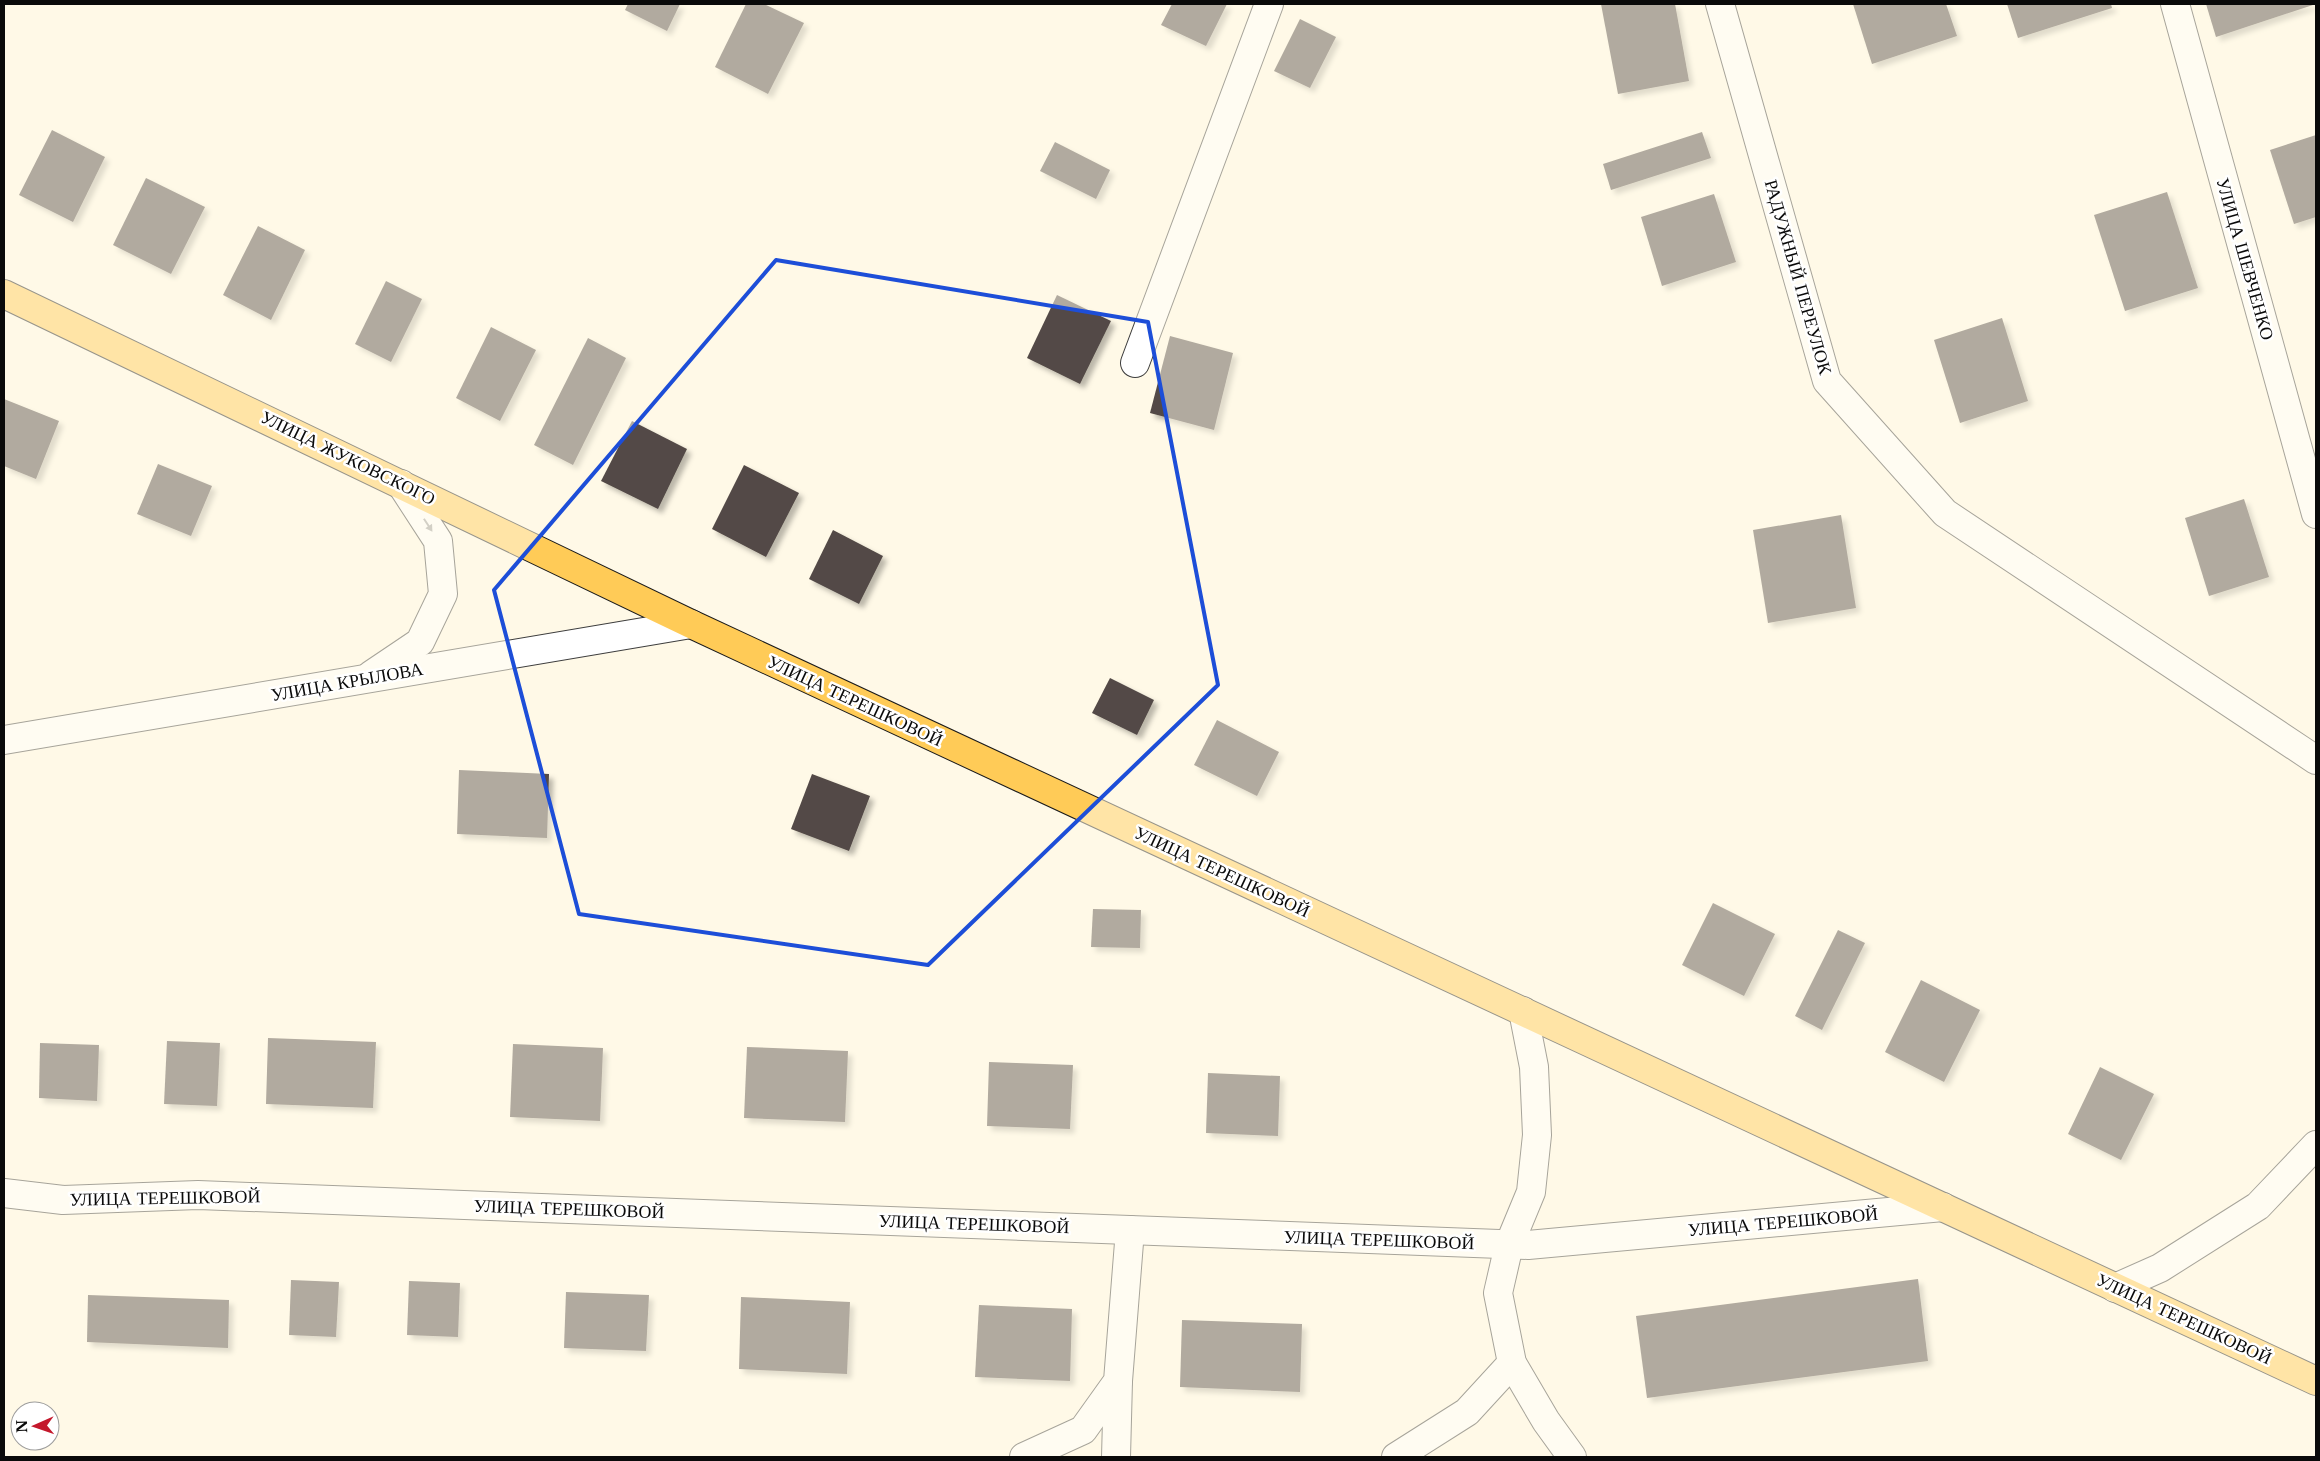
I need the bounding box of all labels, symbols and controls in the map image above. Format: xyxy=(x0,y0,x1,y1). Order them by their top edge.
street label: УЛИЦА ШЕВЧЕНКО xyxy=(2211,175,2279,343)
street label: РАДУЖНЫЙ ПЕРЕУЛОК xyxy=(1760,177,1837,378)
street label: УЛИЦА ЖУКОВСКОГО xyxy=(257,406,439,510)
one-way arrow xyxy=(423,518,432,531)
street label: УЛИЦА ТЕРЕШКОВОЙ xyxy=(764,651,946,751)
street label: УЛИЦА КРЫЛОВА xyxy=(269,658,425,706)
street label: УЛИЦА ТЕРЕШКОВОЙ xyxy=(1131,822,1313,922)
street label: УЛИЦА ТЕРЕШКОВОЙ xyxy=(69,1185,261,1211)
street label: УЛИЦА ТЕРЕШКОВОЙ xyxy=(473,1195,665,1223)
street label: УЛИЦА ТЕРЕШКОВОЙ xyxy=(1687,1203,1879,1241)
street label: УЛИЦА ТЕРЕШКОВОЙ xyxy=(878,1210,1070,1238)
street label: УЛИЦА ТЕРЕШКОВОЙ xyxy=(1283,1226,1475,1254)
street label: УЛИЦА ТЕРЕШКОВОЙ xyxy=(2093,1269,2275,1369)
north arrow xyxy=(10,1401,60,1451)
text: N xyxy=(13,1420,31,1433)

